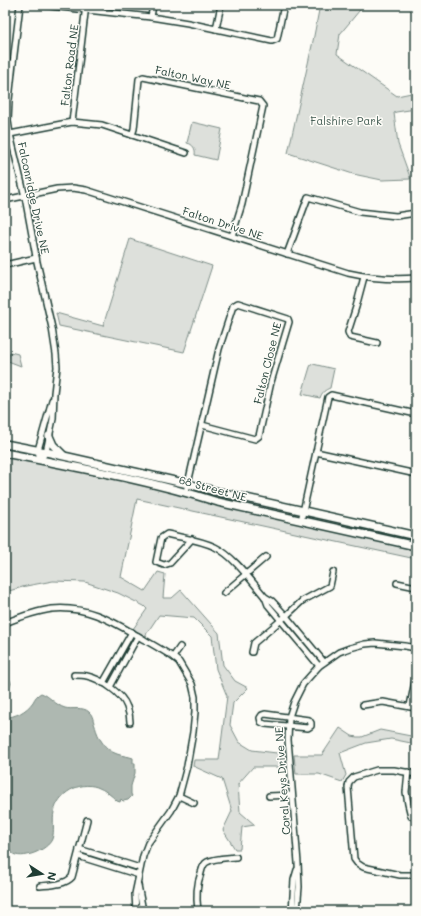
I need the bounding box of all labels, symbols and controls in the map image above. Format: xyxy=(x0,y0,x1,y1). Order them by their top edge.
street label: Falton Road NE xyxy=(57,23,81,107)
street label: Falton Way NE xyxy=(154,62,232,92)
park label: Falshire Park xyxy=(310,113,382,128)
street label: Falconridge Drive NE xyxy=(15,140,53,256)
street label: Falton Drive NE xyxy=(181,203,265,243)
street label: Falton Close NE xyxy=(250,320,284,406)
street label: 68 Street NE xyxy=(177,472,249,504)
street label: Coral Keys Drive NE xyxy=(271,727,293,835)
north arrow xyxy=(22,854,62,894)
text: N xyxy=(44,871,60,882)

